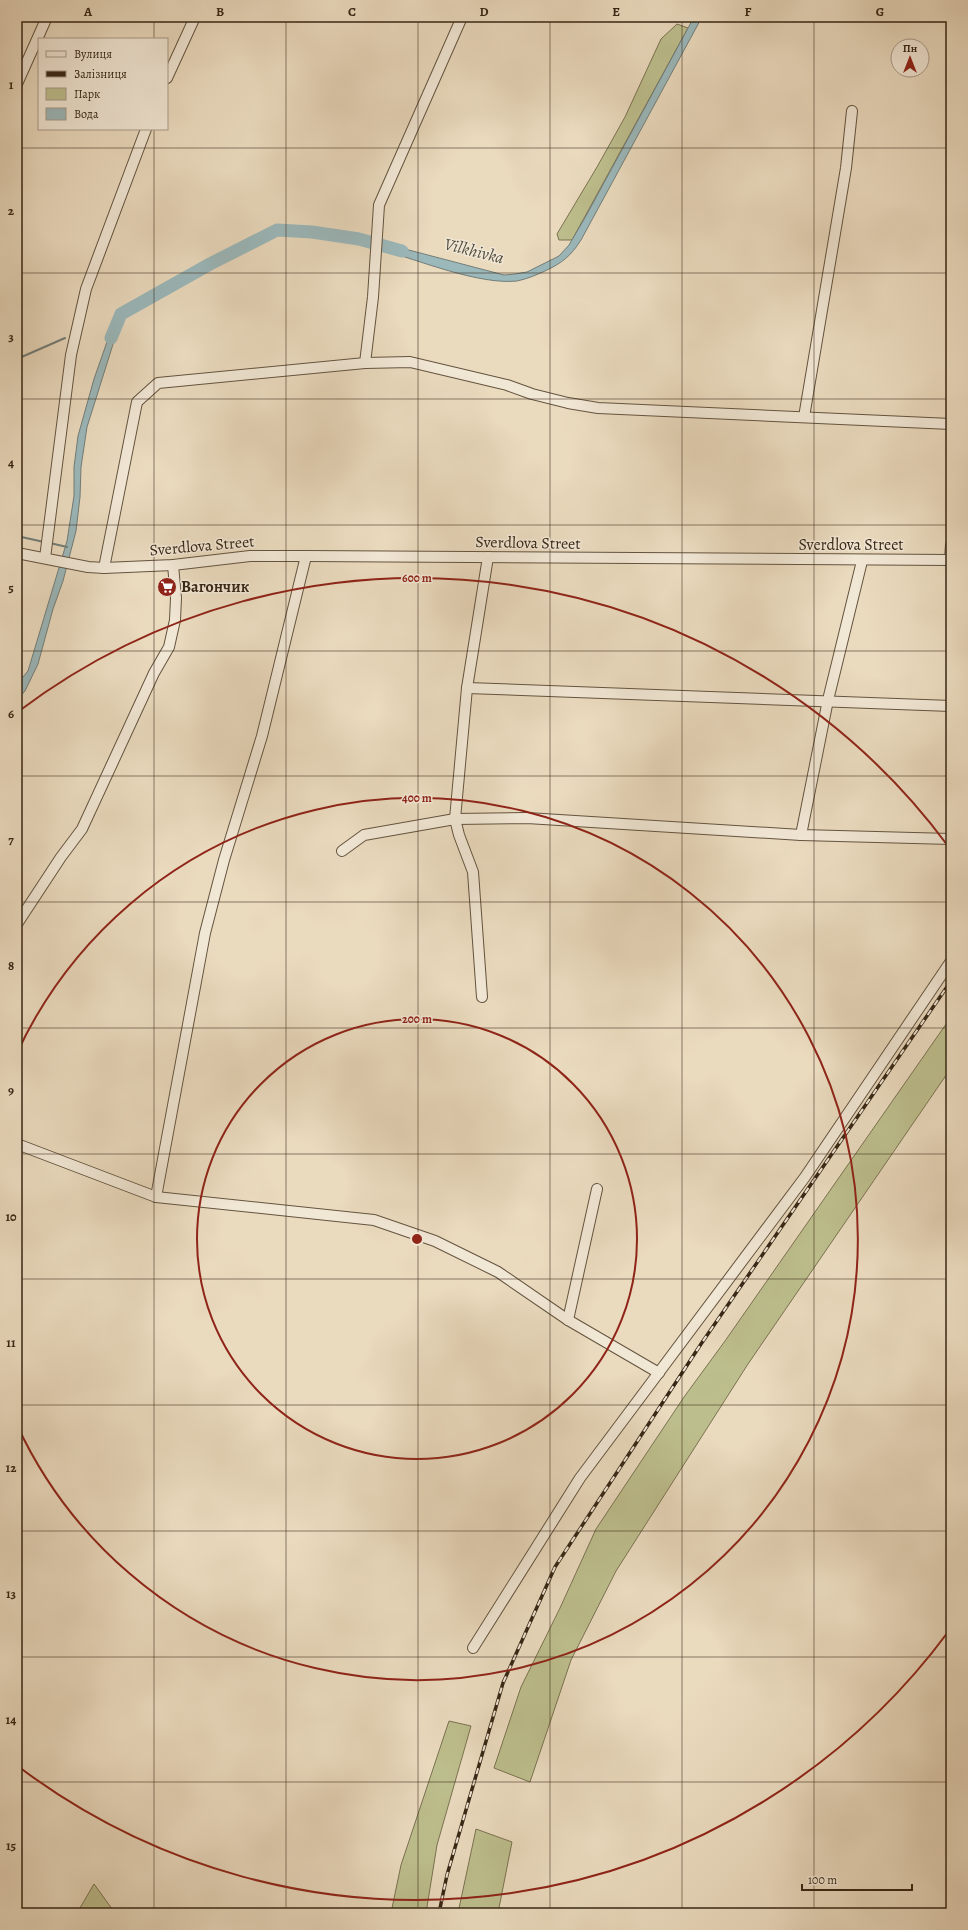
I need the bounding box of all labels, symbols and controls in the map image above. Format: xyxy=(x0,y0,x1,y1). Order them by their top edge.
text: A xyxy=(83,3,93,20)
text: B xyxy=(216,3,224,20)
text: C xyxy=(348,3,356,20)
text: D xyxy=(479,3,489,20)
text: E xyxy=(612,3,620,20)
text: F xyxy=(745,3,752,20)
text: G xyxy=(876,3,884,20)
legend xyxy=(38,38,168,130)
north arrow xyxy=(890,38,930,78)
text: Пн xyxy=(903,41,918,56)
text: Вулиця xyxy=(74,46,112,62)
text: Залізниця xyxy=(74,66,127,82)
text: 1 xyxy=(9,76,14,93)
text: Парк xyxy=(74,86,100,102)
text: Вода xyxy=(74,106,99,122)
text: 2 xyxy=(8,202,15,219)
water label: Vilkhivka xyxy=(442,233,506,270)
text: 3 xyxy=(8,328,14,345)
text: 4 xyxy=(8,454,14,471)
street label: Sverdlova Street xyxy=(149,530,255,562)
street label: Sverdlova Street xyxy=(475,531,581,555)
street label: Sverdlova Street xyxy=(798,534,904,556)
text: 600 m xyxy=(402,570,432,586)
supermarket icon: Вагончик xyxy=(156,576,178,598)
place label: Вагончик xyxy=(181,576,250,598)
text: 5 xyxy=(8,579,14,596)
text: 6 xyxy=(8,705,14,722)
text: 400 m xyxy=(402,790,432,806)
text: 7 xyxy=(8,831,14,848)
text: 8 xyxy=(8,957,14,974)
text: 200 m xyxy=(402,1011,432,1027)
text: 9 xyxy=(8,1082,14,1099)
text: 10 xyxy=(5,1208,17,1225)
centre of rings xyxy=(410,1232,424,1246)
text: 11 xyxy=(6,1334,16,1351)
text: 12 xyxy=(6,1459,17,1476)
text: 13 xyxy=(6,1585,17,1602)
text: 14 xyxy=(6,1711,16,1728)
text: 15 xyxy=(6,1837,17,1854)
scale bar xyxy=(802,1866,912,1892)
text: 100 m xyxy=(808,1872,837,1888)

